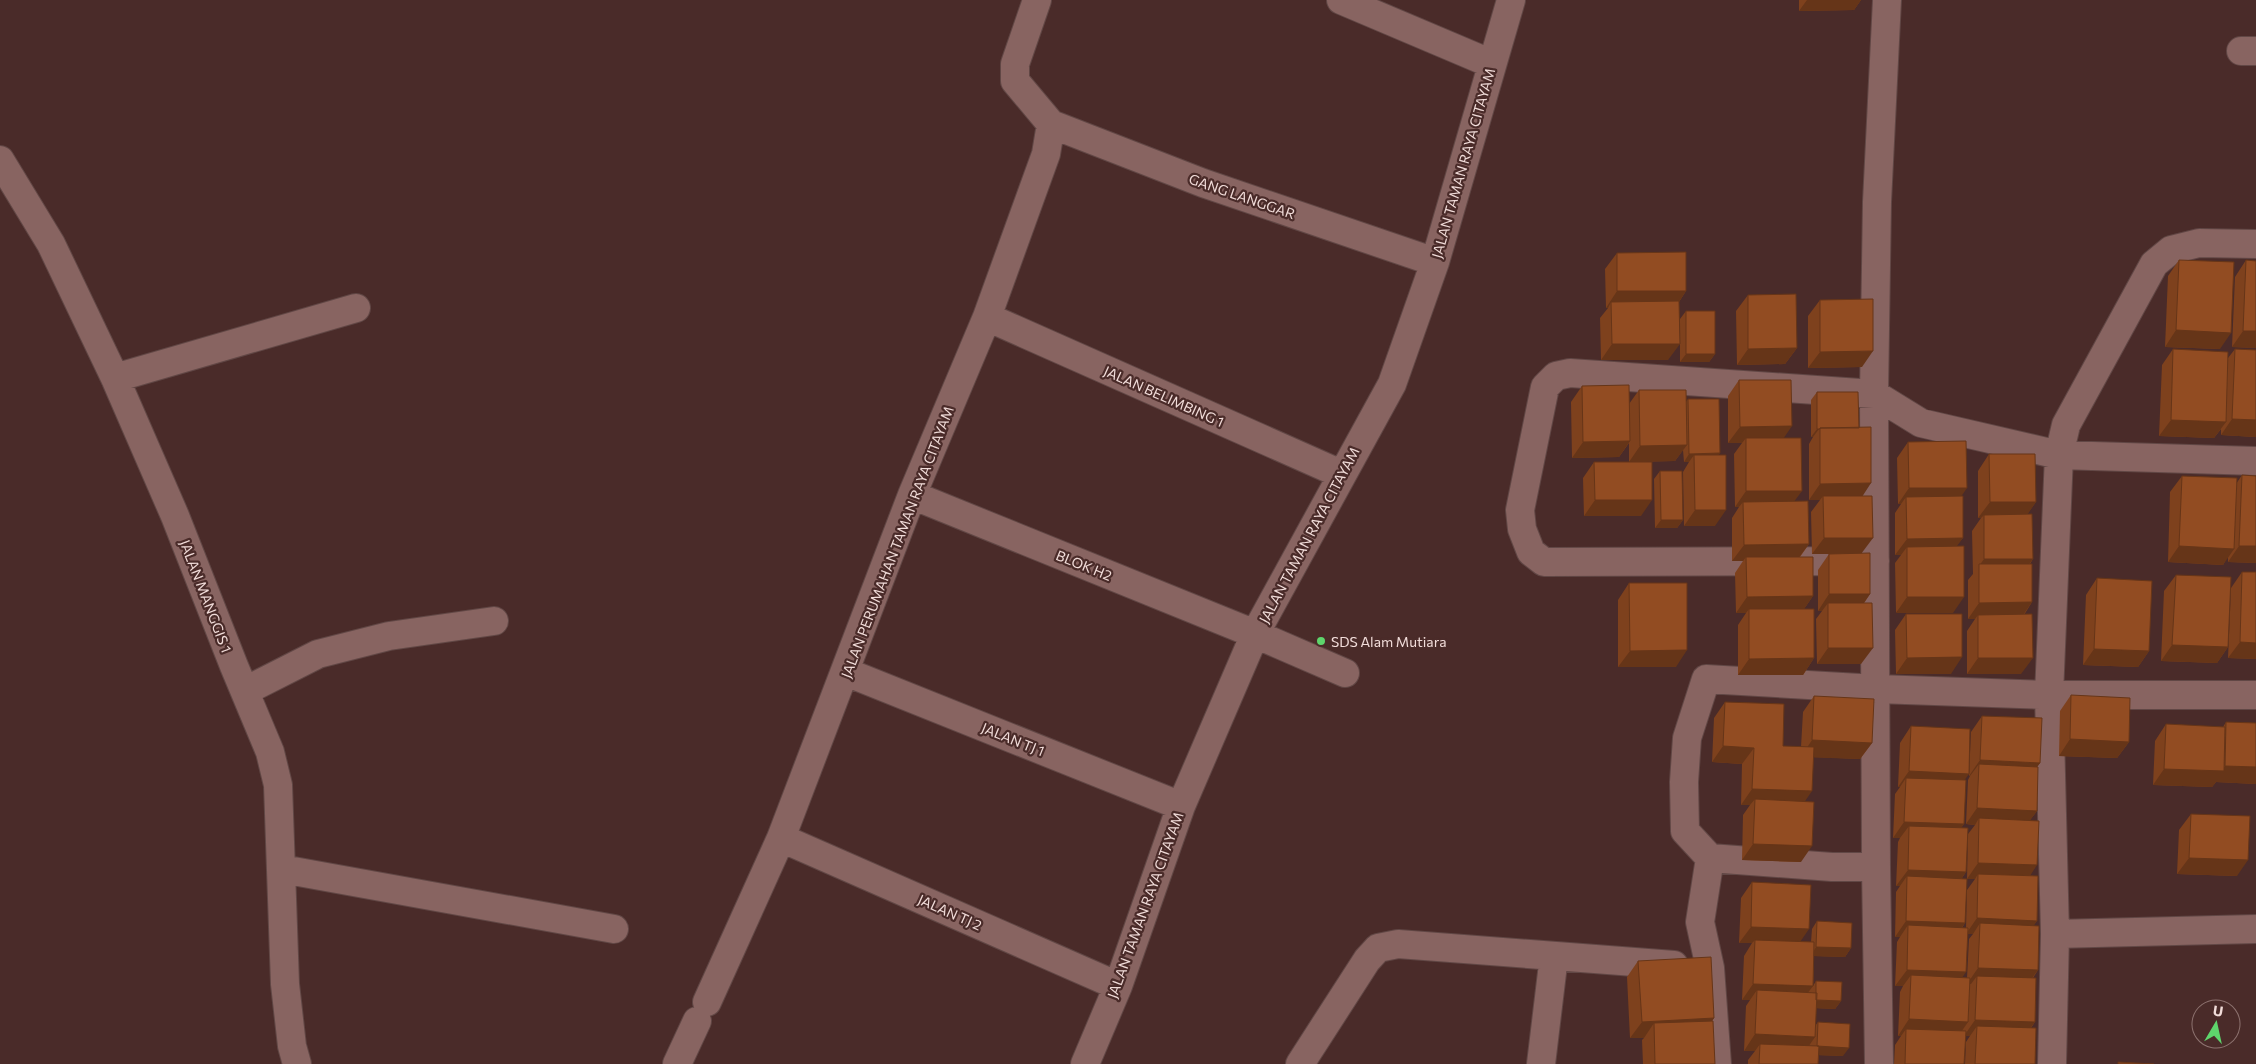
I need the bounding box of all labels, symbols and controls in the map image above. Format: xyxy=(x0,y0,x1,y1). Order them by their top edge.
street label: JALAN TAMAN RAYA CITAYAM xyxy=(1428,66,1498,260)
street label: GANG LANGGAR xyxy=(1187,170,1297,222)
street label: JALAN BELIMBING 1 xyxy=(1101,362,1227,430)
street label: JALAN PERUMAHAN TAMAN RAYA CITAYAM xyxy=(837,404,957,680)
street label: JALAN TAMAN RAYA CITAYAM xyxy=(1255,444,1363,626)
street label: JALAN MANGGIS 1 xyxy=(177,537,235,655)
street label: BLOK H2 xyxy=(1054,546,1115,584)
place label: SDS Alam Mutiara xyxy=(1331,633,1446,650)
marker: SDS Alam Mutiara xyxy=(1315,635,1327,647)
street label: JALAN TJ 1 xyxy=(979,719,1047,759)
street label: JALAN TAMAN RAYA CITAYAM xyxy=(1103,810,1187,1000)
street label: JALAN TJ 2 xyxy=(915,890,985,934)
north arrow xyxy=(2191,999,2241,1049)
text: U xyxy=(2212,1001,2224,1020)

